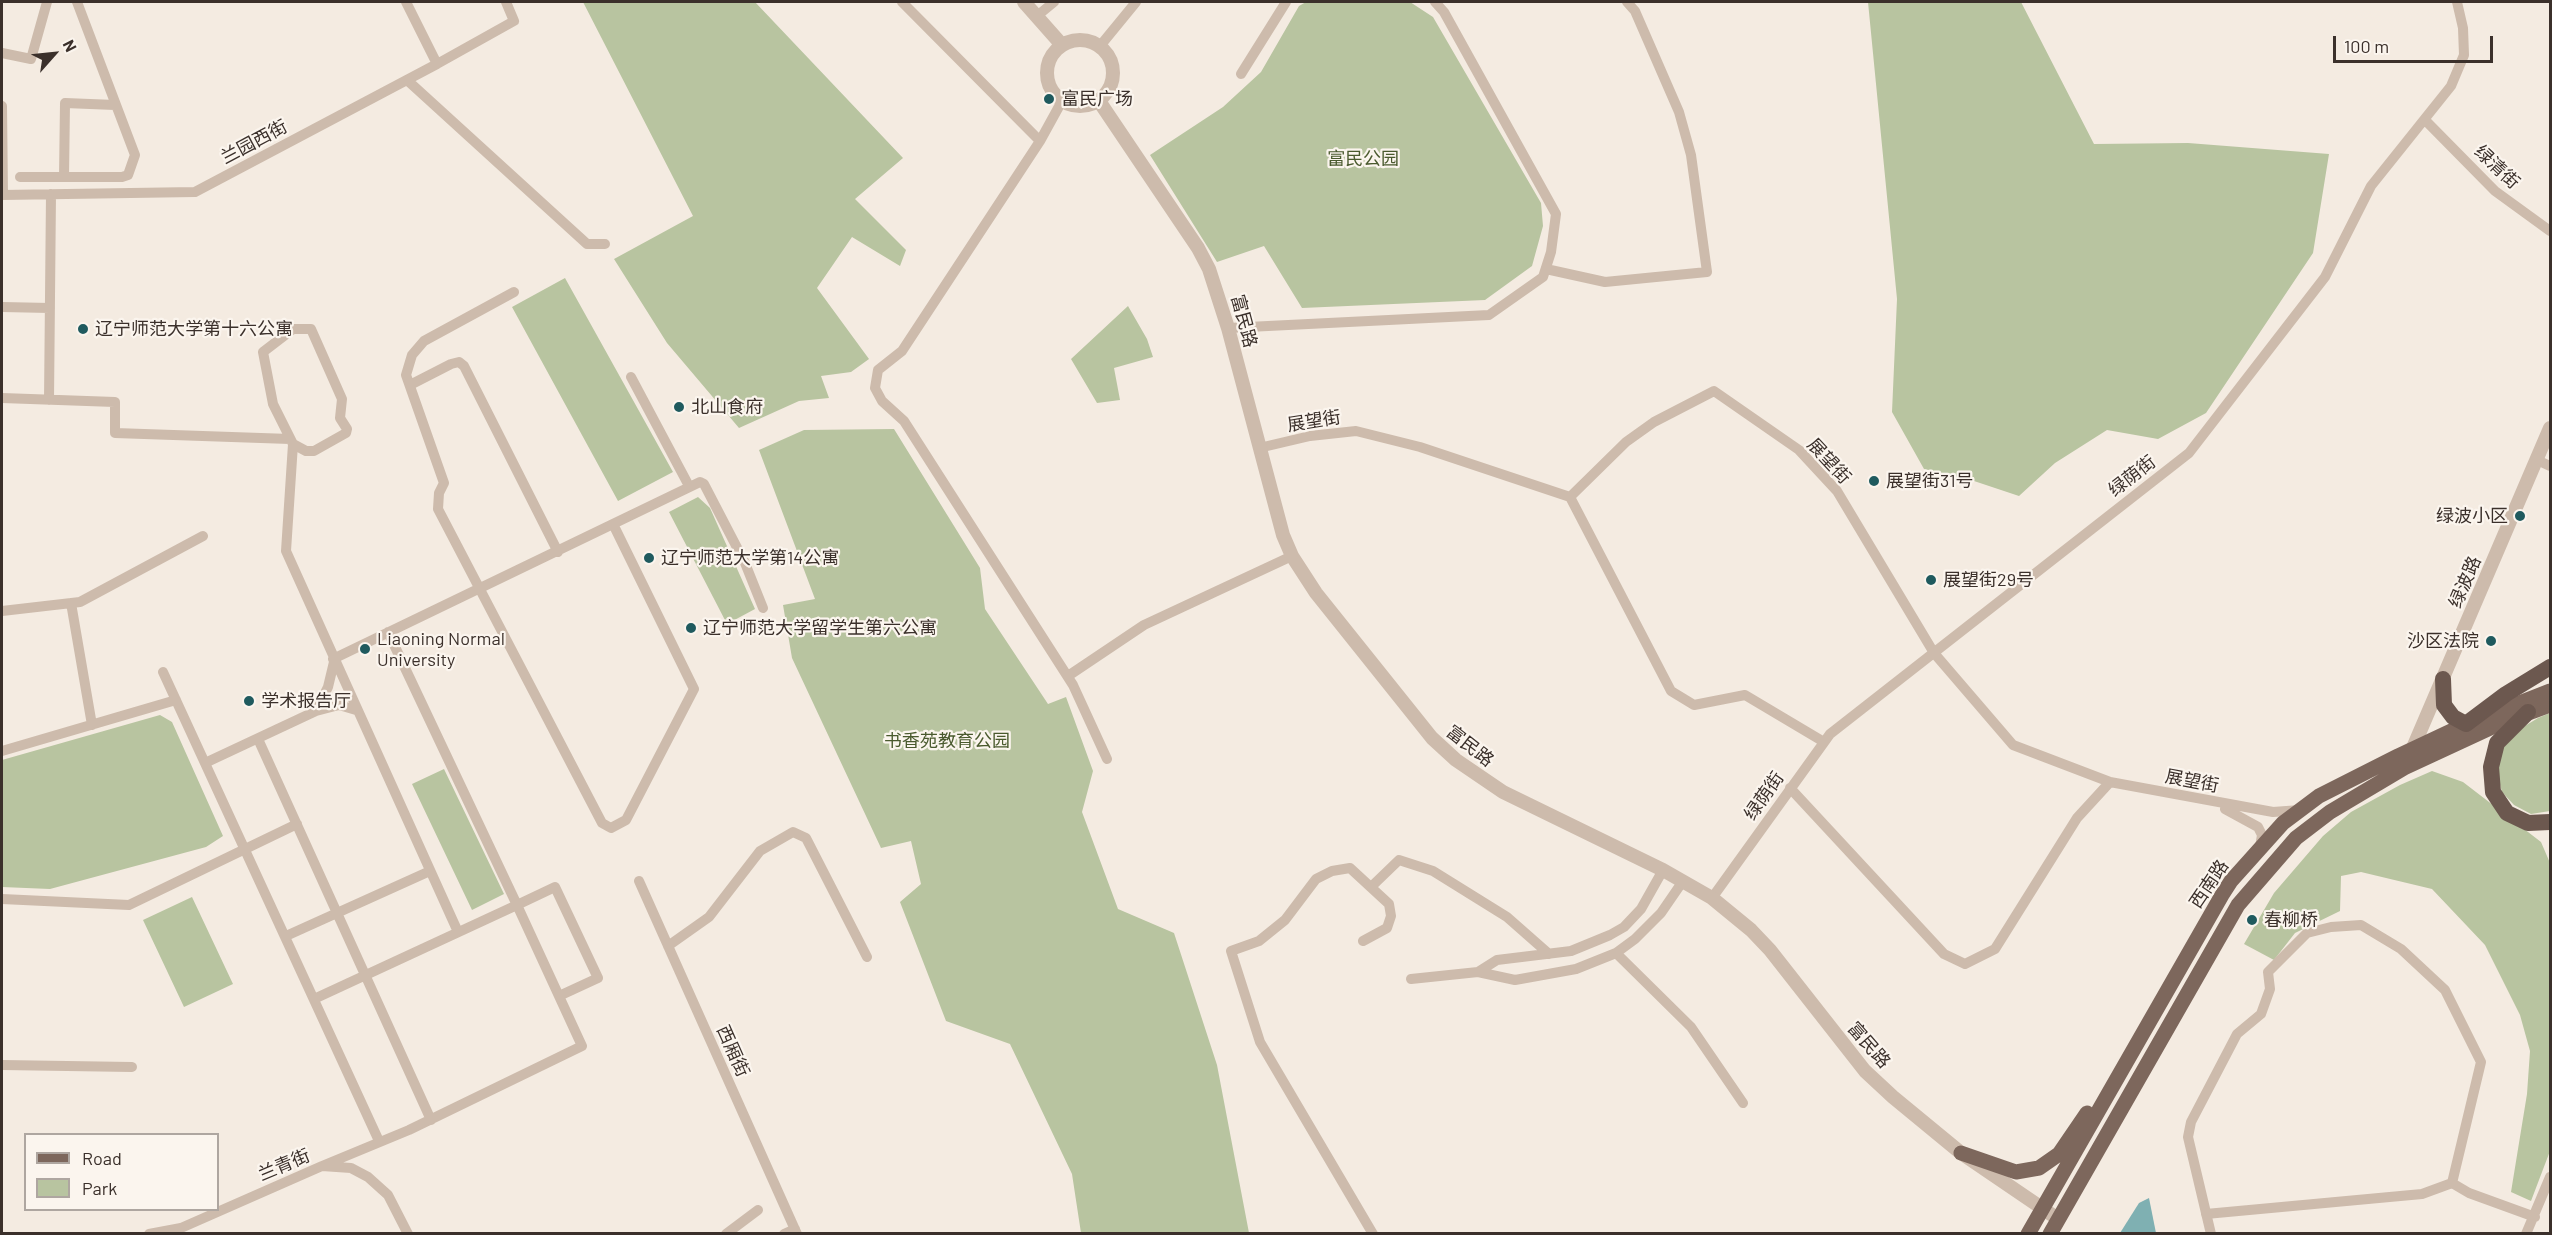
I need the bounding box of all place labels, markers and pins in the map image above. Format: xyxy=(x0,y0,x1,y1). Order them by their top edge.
place label: 富民广场 xyxy=(1061,88,1133,110)
marker: 富民广场 xyxy=(1042,92,1056,106)
place label: 辽宁师范大学第十六公寓 xyxy=(95,318,293,340)
marker: 辽宁师范大学第十六公寓 xyxy=(76,322,90,336)
place label: 北山食府 xyxy=(691,396,763,418)
marker: 北山食府 xyxy=(672,400,686,414)
place label: 展望街31号 xyxy=(1886,470,1973,492)
marker: 展望街31号 xyxy=(1867,474,1881,488)
place label: 绿波小区 xyxy=(2436,505,2508,527)
marker: 绿波小区 xyxy=(2513,509,2527,523)
place label: 辽宁师范大学第14公寓 xyxy=(661,547,839,569)
marker: 辽宁师范大学第14公寓 xyxy=(642,551,656,565)
place label: 展望街29号 xyxy=(1943,569,2034,591)
marker: 展望街29号 xyxy=(1924,573,1938,587)
place label: 辽宁师范大学留学生第六公寓 xyxy=(703,617,937,639)
marker: 辽宁师范大学留学生第六公寓 xyxy=(684,621,698,635)
place label: Liaoning Normal University xyxy=(377,628,505,670)
place label: 沙区法院 xyxy=(2407,630,2479,652)
marker: 沙区法院 xyxy=(2484,634,2498,648)
marker: Liaoning Normal University xyxy=(358,642,372,656)
place label: 学术报告厅 xyxy=(261,690,351,712)
marker: 学术报告厅 xyxy=(242,694,256,708)
place label: 春柳桥 xyxy=(2264,909,2318,931)
marker: 春柳桥 xyxy=(2245,913,2259,927)

